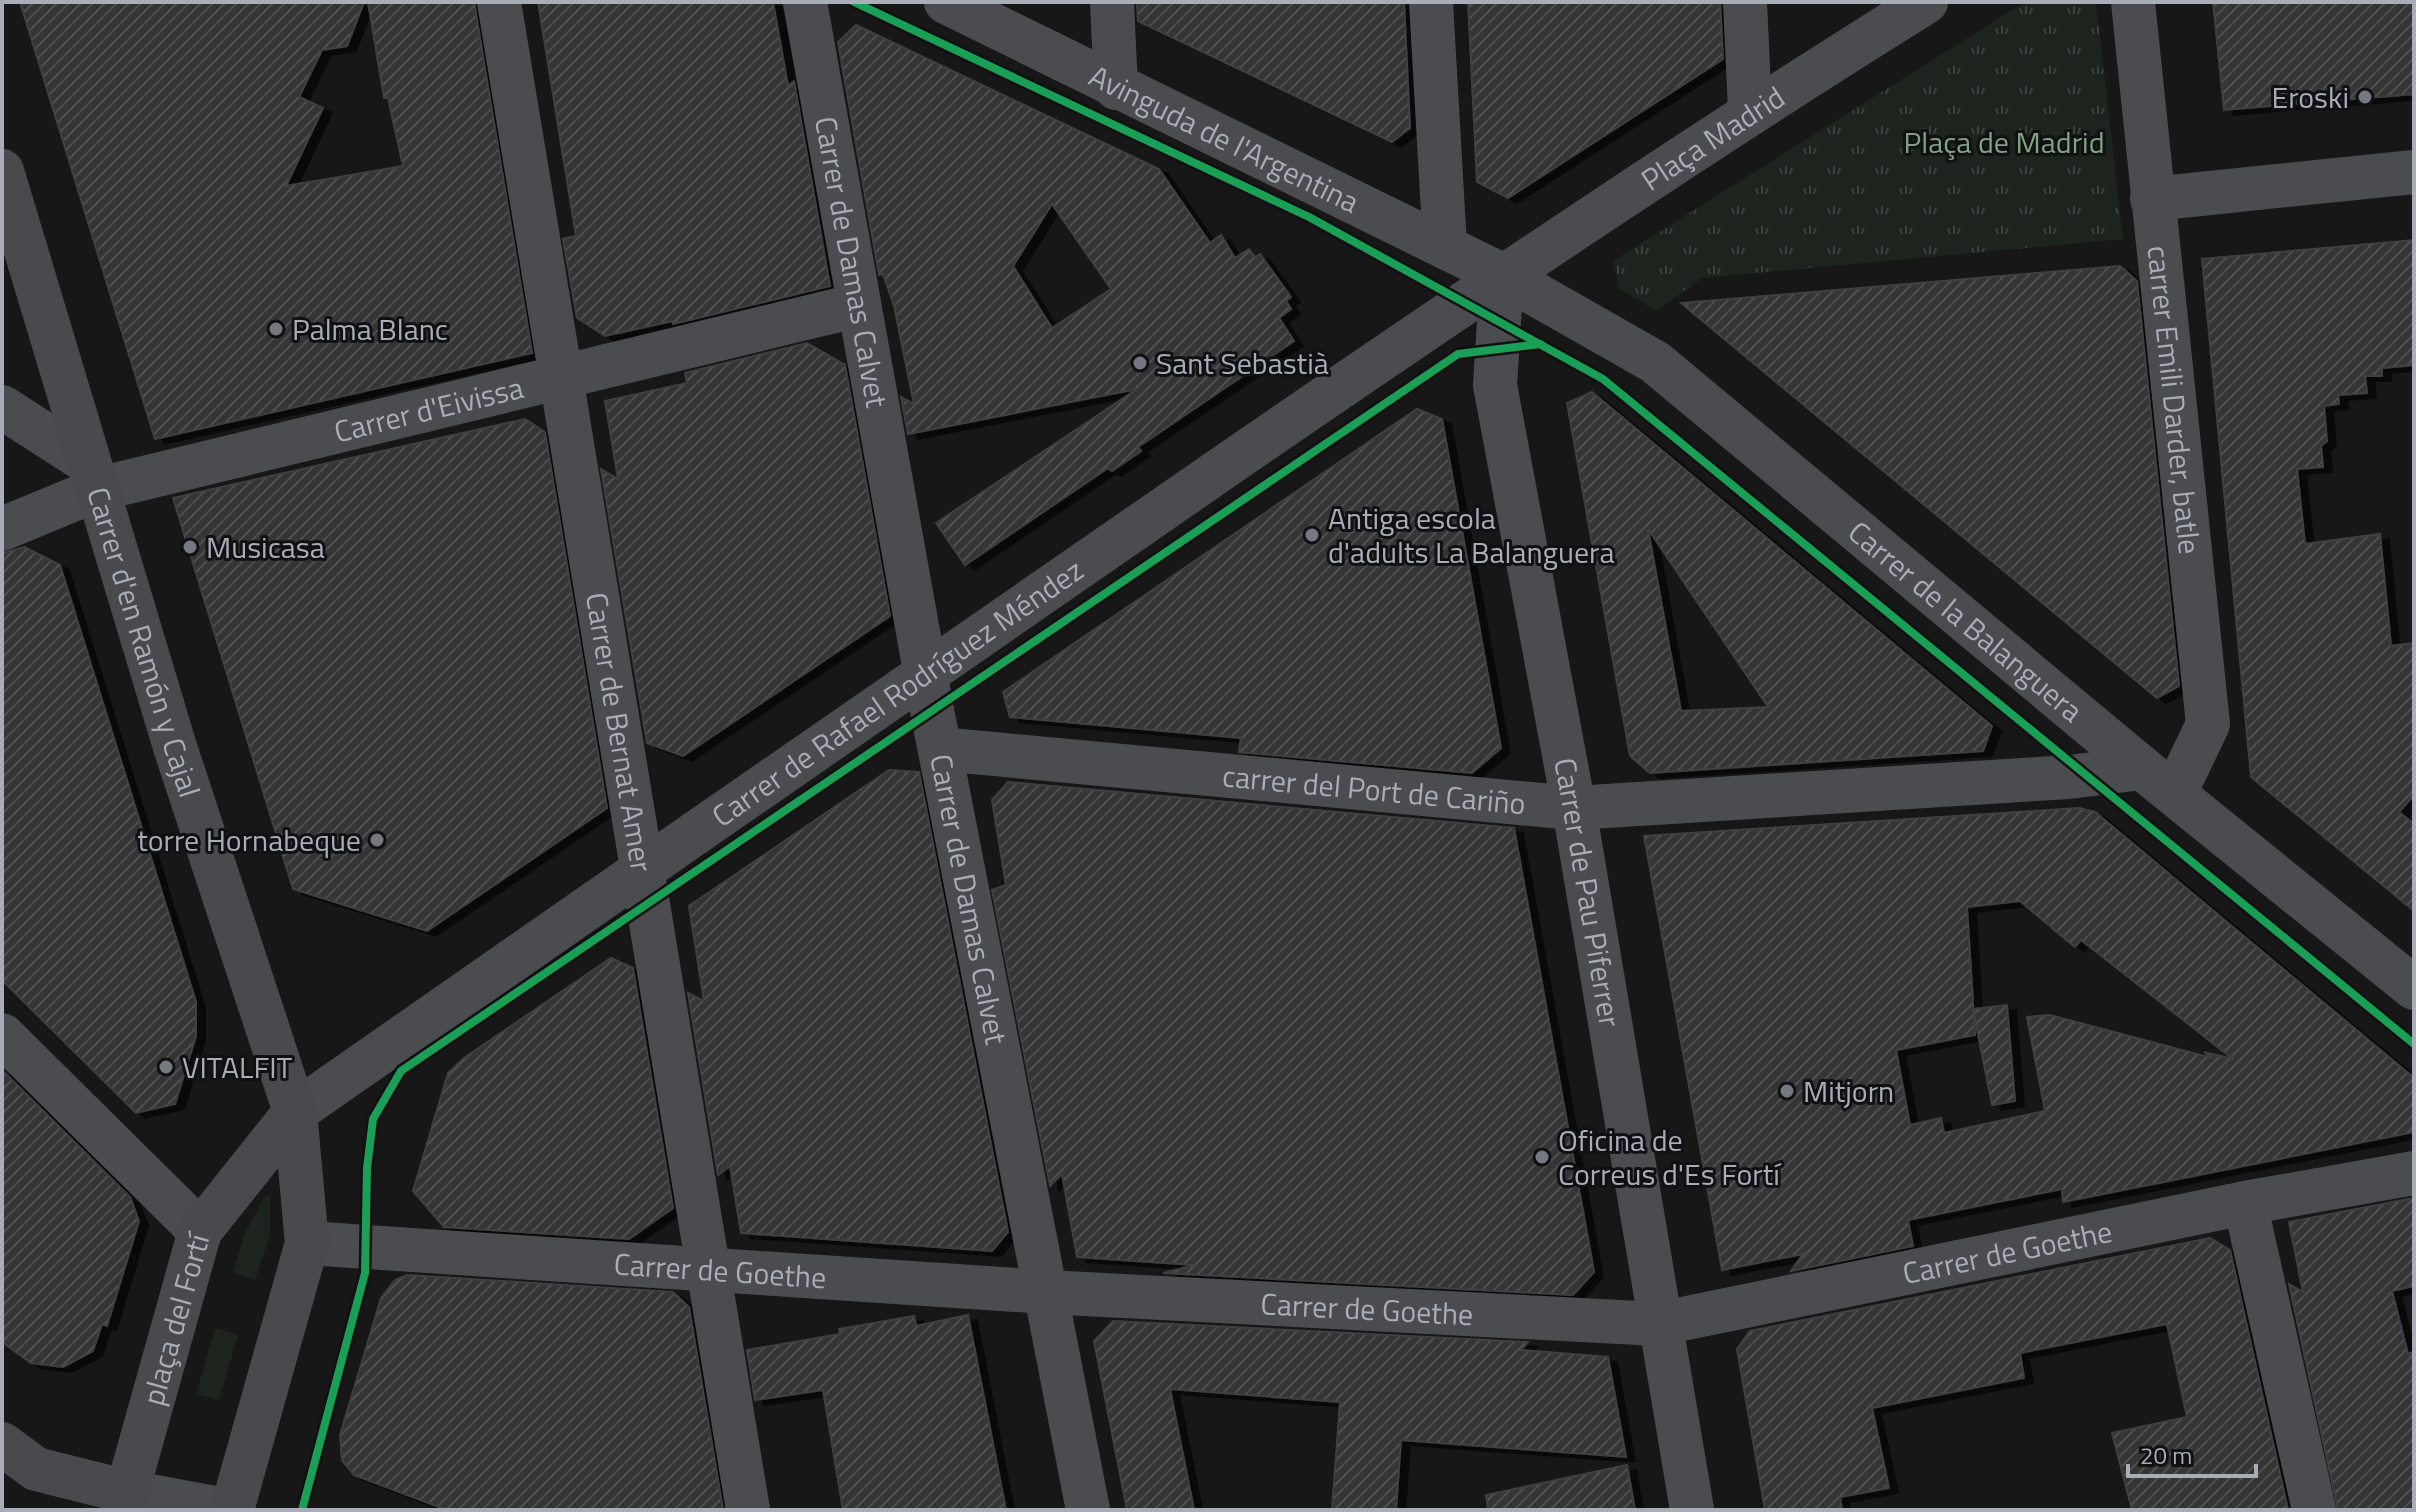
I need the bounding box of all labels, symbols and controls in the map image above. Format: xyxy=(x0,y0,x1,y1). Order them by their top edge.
street label: Avinguda de l'Argentina xyxy=(1081,53,1367,224)
street label: Plaça Madrid xyxy=(1632,74,1794,202)
place label: Eroski xyxy=(2272,74,2349,120)
marker: Eroski xyxy=(2356,88,2374,106)
street label: Carrer de Damas Calvet xyxy=(803,113,900,411)
park label: Plaça de Madrid xyxy=(1904,119,2105,165)
street label: carrer Emili Darder, batle xyxy=(2135,243,2213,556)
place label: Palma Blanc xyxy=(292,306,448,352)
marker: Palma Blanc xyxy=(267,320,285,338)
place label: Sant Sebastià xyxy=(1156,340,1329,386)
marker: Sant Sebastià xyxy=(1131,354,1149,372)
street label: Carrer d'Eivissa xyxy=(329,364,528,454)
street label: Carrer d'en Ramón y Cajal xyxy=(75,482,213,803)
place label: Antiga escola d'adults La Balanguera xyxy=(1328,495,1614,575)
street label: Carrer de la Balanguera xyxy=(1838,509,2093,733)
place label: Musicasa xyxy=(206,524,325,570)
marker: Antiga escola d'adults La Balanguera xyxy=(1303,526,1321,544)
marker: Musicasa xyxy=(181,538,199,556)
street label: Carrer de Rafael Rodríguez Méndez xyxy=(702,547,1093,838)
street label: Carrer de Bernat Amer xyxy=(574,589,665,875)
street label: Carrer de Damas Calvet xyxy=(918,750,1020,1049)
street label: carrer del Port de Cariño xyxy=(1220,752,1528,826)
street label: Carrer de Pau Piferrer xyxy=(1542,754,1633,1030)
place label: torre Hornabeque xyxy=(137,817,361,863)
marker: torre Hornabeque xyxy=(368,831,386,849)
place label: VITALFIT xyxy=(182,1044,293,1090)
marker: VITALFIT xyxy=(157,1058,175,1076)
place label: Mitjorn xyxy=(1803,1068,1894,1114)
marker: Mitjorn xyxy=(1778,1082,1796,1100)
place label: Oficina de Correus d'Es Fortí xyxy=(1558,1117,1782,1197)
marker: Oficina de Correus d'Es Fortí xyxy=(1533,1148,1551,1166)
street label: Carrer de Goethe xyxy=(1898,1208,2116,1296)
street label: plaça del Fortí xyxy=(130,1226,222,1410)
street label: Carrer de Goethe xyxy=(612,1240,828,1300)
street label: Carrer de Goethe xyxy=(1259,1280,1474,1337)
scale bar xyxy=(2128,1428,2256,1478)
text: 20 m xyxy=(2140,1437,2192,1473)

